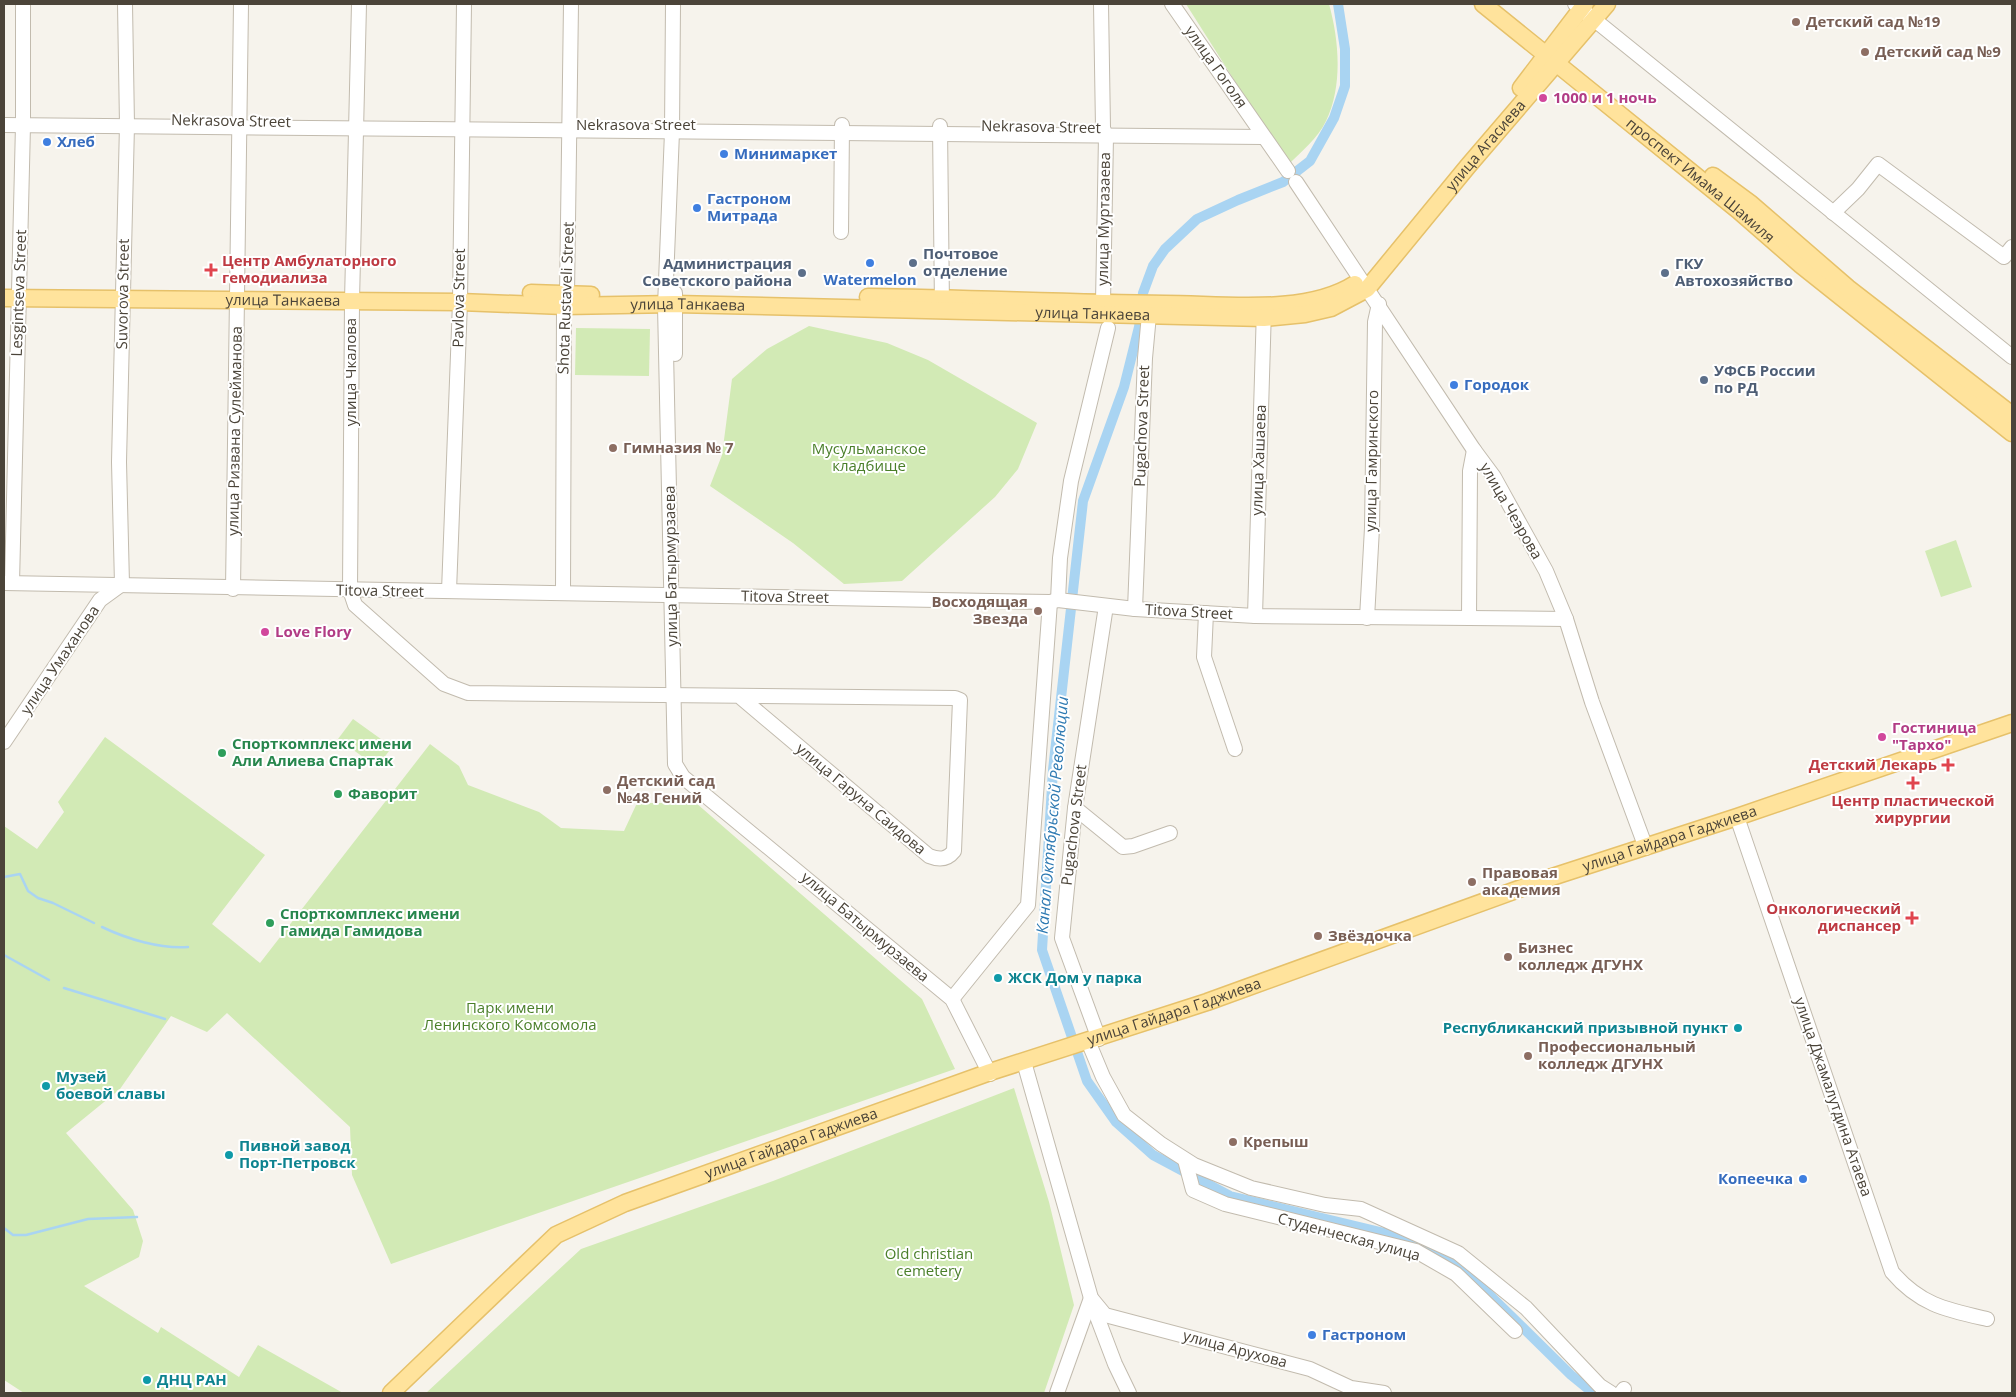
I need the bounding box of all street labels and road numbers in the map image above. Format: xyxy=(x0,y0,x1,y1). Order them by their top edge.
street label: улица Гоголя xyxy=(1181,21,1253,112)
street label: улица Агасиева xyxy=(1441,95,1529,195)
street label: Nekrasova Street xyxy=(171,109,291,131)
street label: проспект Имама Шамиля xyxy=(1623,113,1779,247)
street label: Nekrasova Street xyxy=(576,114,696,134)
street label: Nekrasova Street xyxy=(981,115,1101,137)
street label: улица Муртазаева xyxy=(1092,152,1114,286)
street label: Shota Rustaveli Street xyxy=(552,221,578,375)
street label: Lesgintseva Street xyxy=(6,229,30,357)
street label: Suvorova Street xyxy=(111,238,133,350)
street label: Pavlova Street xyxy=(447,248,469,348)
street label: улица Танкаева xyxy=(225,289,341,310)
street label: улица Танкаева xyxy=(630,293,746,315)
street label: улица Танкаева xyxy=(1035,302,1150,324)
street label: улица Чкалова xyxy=(340,318,360,426)
street label: улица Ризвана Сулейманова xyxy=(222,326,246,536)
street label: Pugachova Street xyxy=(1129,365,1153,487)
street label: улица Гамринского xyxy=(1360,390,1382,532)
street label: улица Хашаева xyxy=(1246,404,1270,516)
street label: улица Чеэрова xyxy=(1476,458,1548,563)
street label: улица Батырмурзаева xyxy=(659,485,681,647)
street label: Titova Street xyxy=(336,579,424,601)
street label: Titova Street xyxy=(741,585,829,607)
street label: Titova Street xyxy=(1145,599,1234,623)
street label: улица Умаханова xyxy=(15,601,103,718)
street label: улица Гаруна Саидова xyxy=(793,738,931,859)
street label: Pugachova Street xyxy=(1056,763,1090,887)
street label: улица Гайдара Гаджиева xyxy=(1580,800,1759,875)
street label: улица Батырмурзаева xyxy=(797,867,934,986)
street label: улица Гайдара Гаджиева xyxy=(1084,972,1263,1049)
street label: улица Джамалутдина Атаева xyxy=(1790,994,1878,1199)
street label: улица Гайдара Гаджиева xyxy=(702,1102,880,1183)
street label: Студенческая улица xyxy=(1276,1207,1423,1265)
street label: улица Арухова xyxy=(1181,1324,1290,1372)

